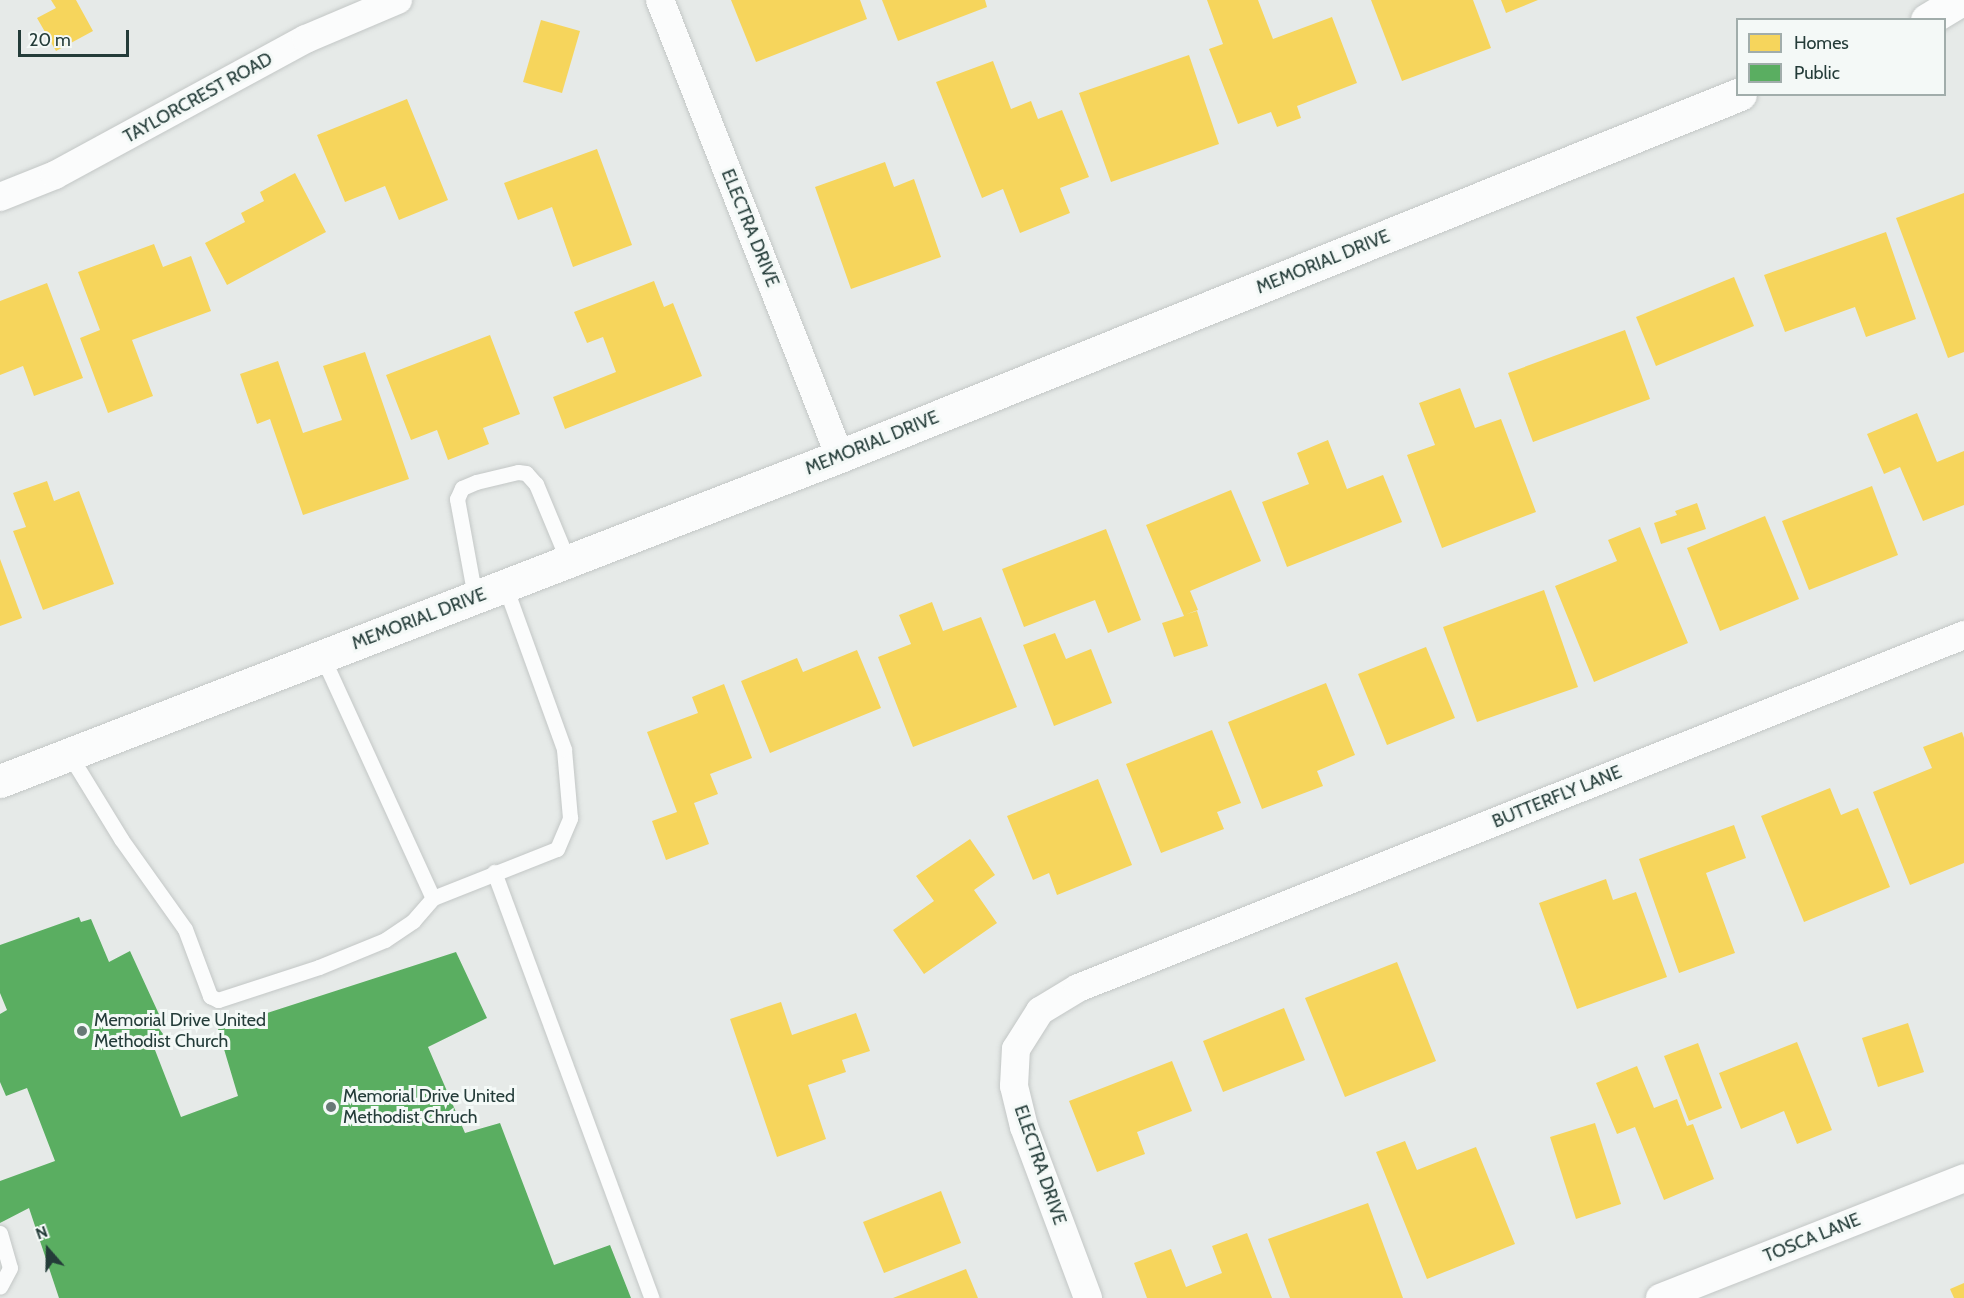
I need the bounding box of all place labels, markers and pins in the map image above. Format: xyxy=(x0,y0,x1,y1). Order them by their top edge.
place label: Memorial Drive United Methodist Church xyxy=(94,1010,266,1052)
marker: Memorial Drive United Methodist Church xyxy=(75,1024,89,1038)
place label: Memorial Drive United Methodist Chruch xyxy=(343,1086,515,1128)
marker: Memorial Drive United Methodist Chruch xyxy=(324,1100,338,1114)

